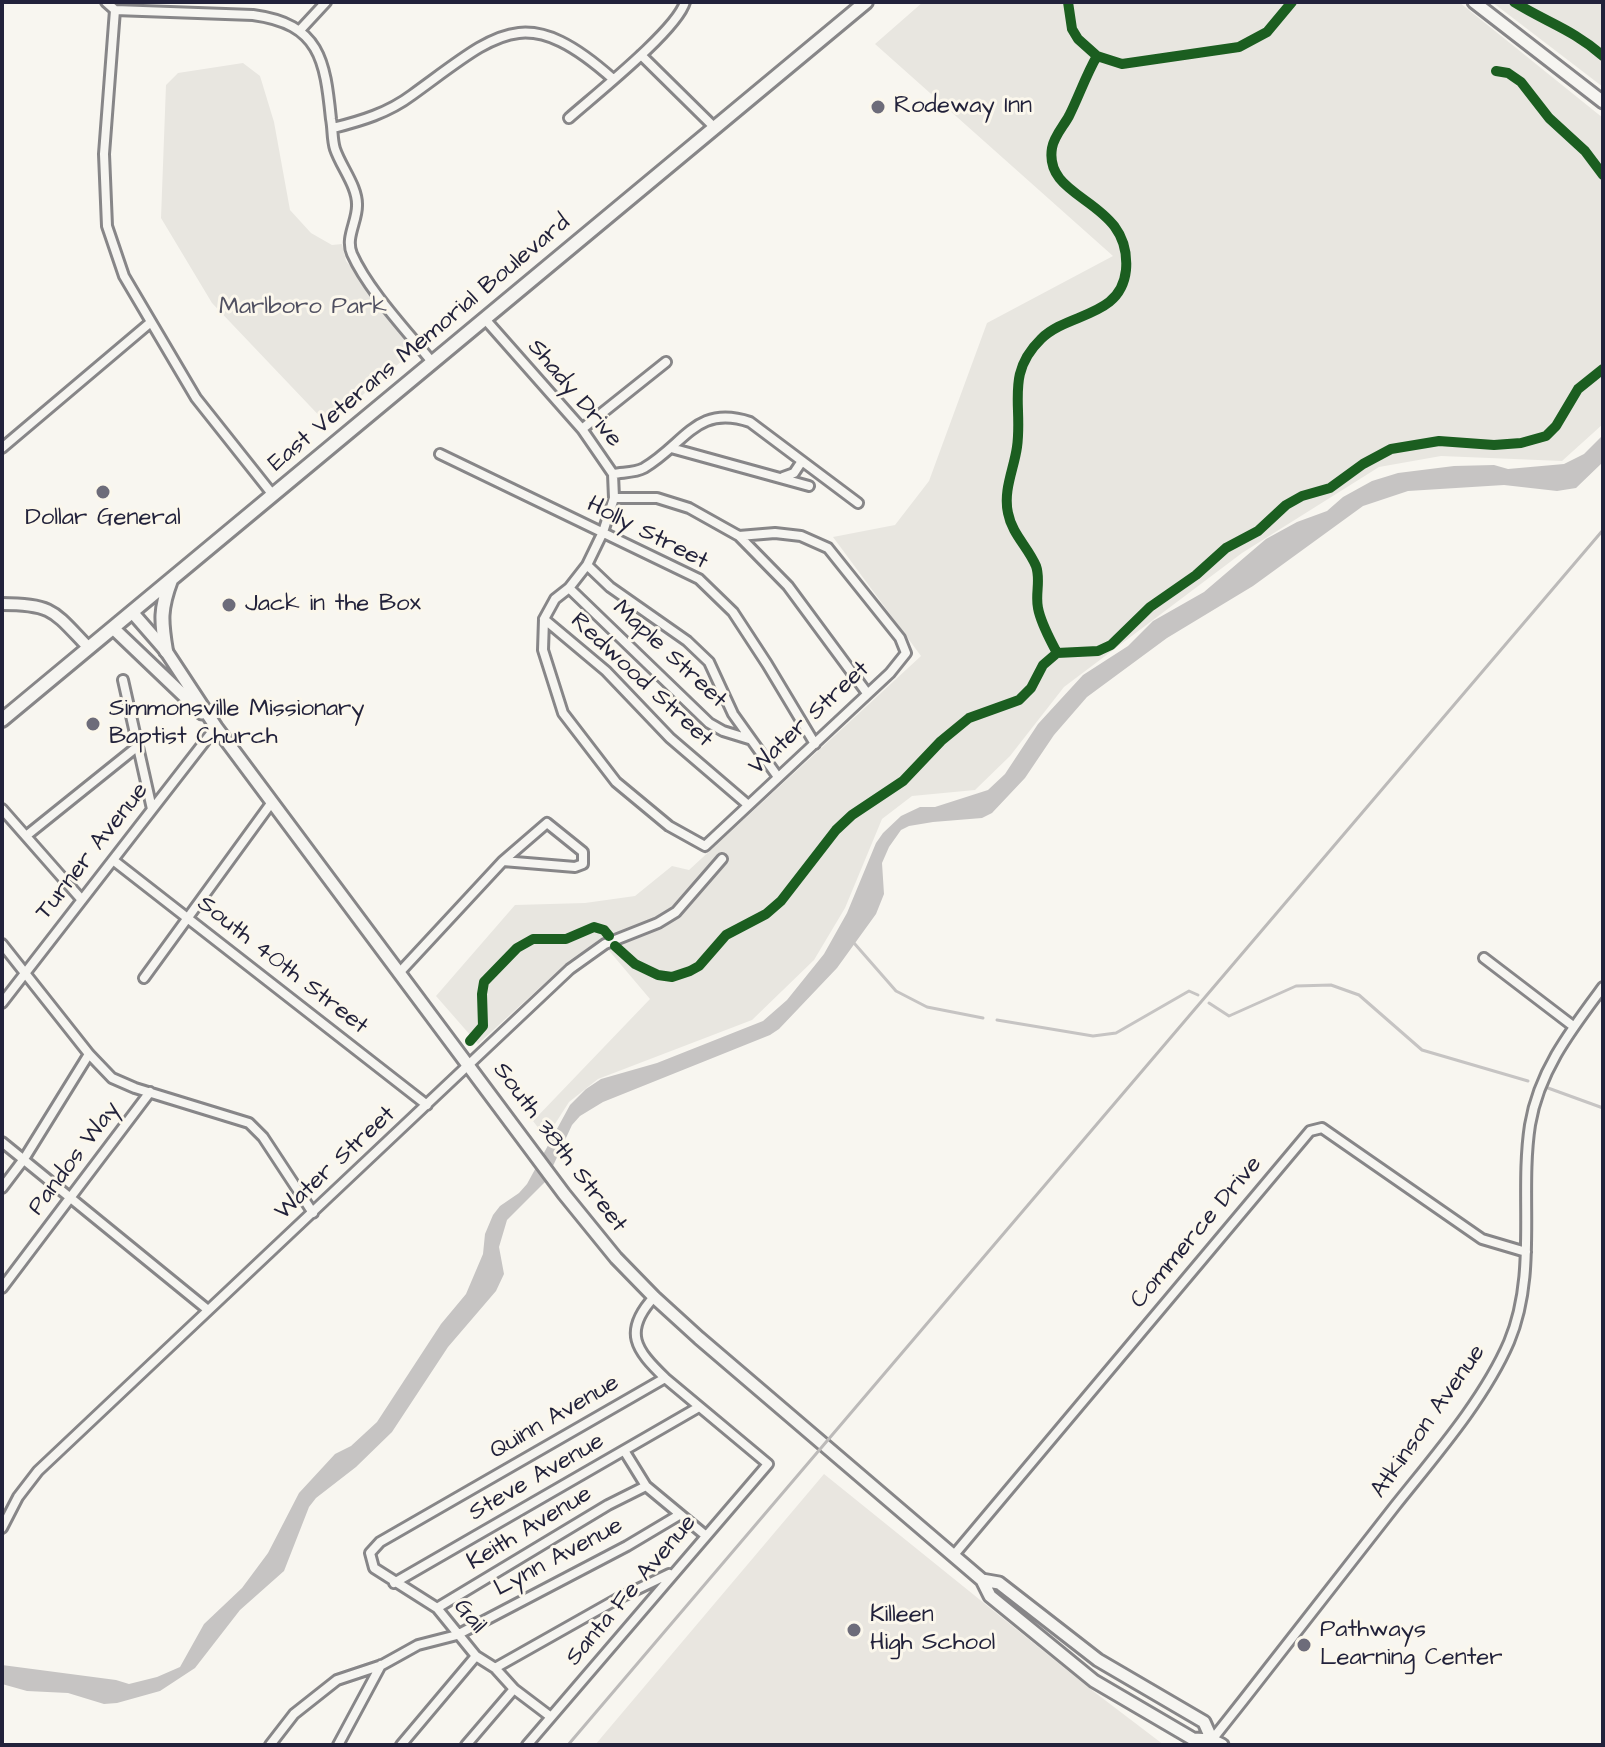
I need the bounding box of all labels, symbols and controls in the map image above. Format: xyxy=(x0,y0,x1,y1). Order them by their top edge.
place label: Rodeway Inn xyxy=(894,93,1032,121)
marker: Rodeway Inn xyxy=(869,98,887,116)
street label: East Veterans Memorial Boulevard xyxy=(263,209,577,479)
park label: Marlboro Park xyxy=(219,294,387,322)
street label: Shady Drive xyxy=(520,334,628,454)
marker: Dollar General xyxy=(94,483,112,501)
street label: Holly Street xyxy=(581,491,713,577)
place label: Dollar General xyxy=(25,505,181,533)
place label: Jack in the Box xyxy=(245,591,421,619)
street label: Maple Street xyxy=(606,595,732,715)
marker: Jack in the Box xyxy=(220,596,238,614)
street label: Redwood Street xyxy=(564,607,718,755)
street label: Water Street xyxy=(744,656,876,782)
place label: Simmonsville Missionary Baptist Church xyxy=(109,696,365,752)
marker: Simmonsville Missionary Baptist Church xyxy=(84,715,102,733)
street label: Turner Avenue xyxy=(30,778,156,926)
street label: South 40th Street xyxy=(191,890,373,1042)
street label: South 38th Street xyxy=(486,1057,632,1239)
street label: Pandos Way xyxy=(23,1096,127,1222)
street label: Water Street xyxy=(270,1101,402,1227)
street label: Commerce Drive xyxy=(1125,1151,1269,1315)
street label: Atkinson Avenue xyxy=(1365,1340,1493,1504)
street label: Quinn Avenue xyxy=(485,1369,625,1467)
street label: Steve Avenue xyxy=(464,1428,610,1528)
street label: Keith Avenue xyxy=(462,1481,598,1577)
street label: Santa Fe Avenue xyxy=(560,1510,704,1672)
street label: Lynn Avenue xyxy=(490,1512,628,1604)
street label: Gail xyxy=(446,1594,492,1640)
place label: Killeen High School xyxy=(870,1602,995,1658)
place label: Pathways Learning Center xyxy=(1320,1617,1503,1673)
marker: Killeen High School xyxy=(845,1621,863,1639)
marker: Pathways Learning Center xyxy=(1295,1636,1313,1654)

